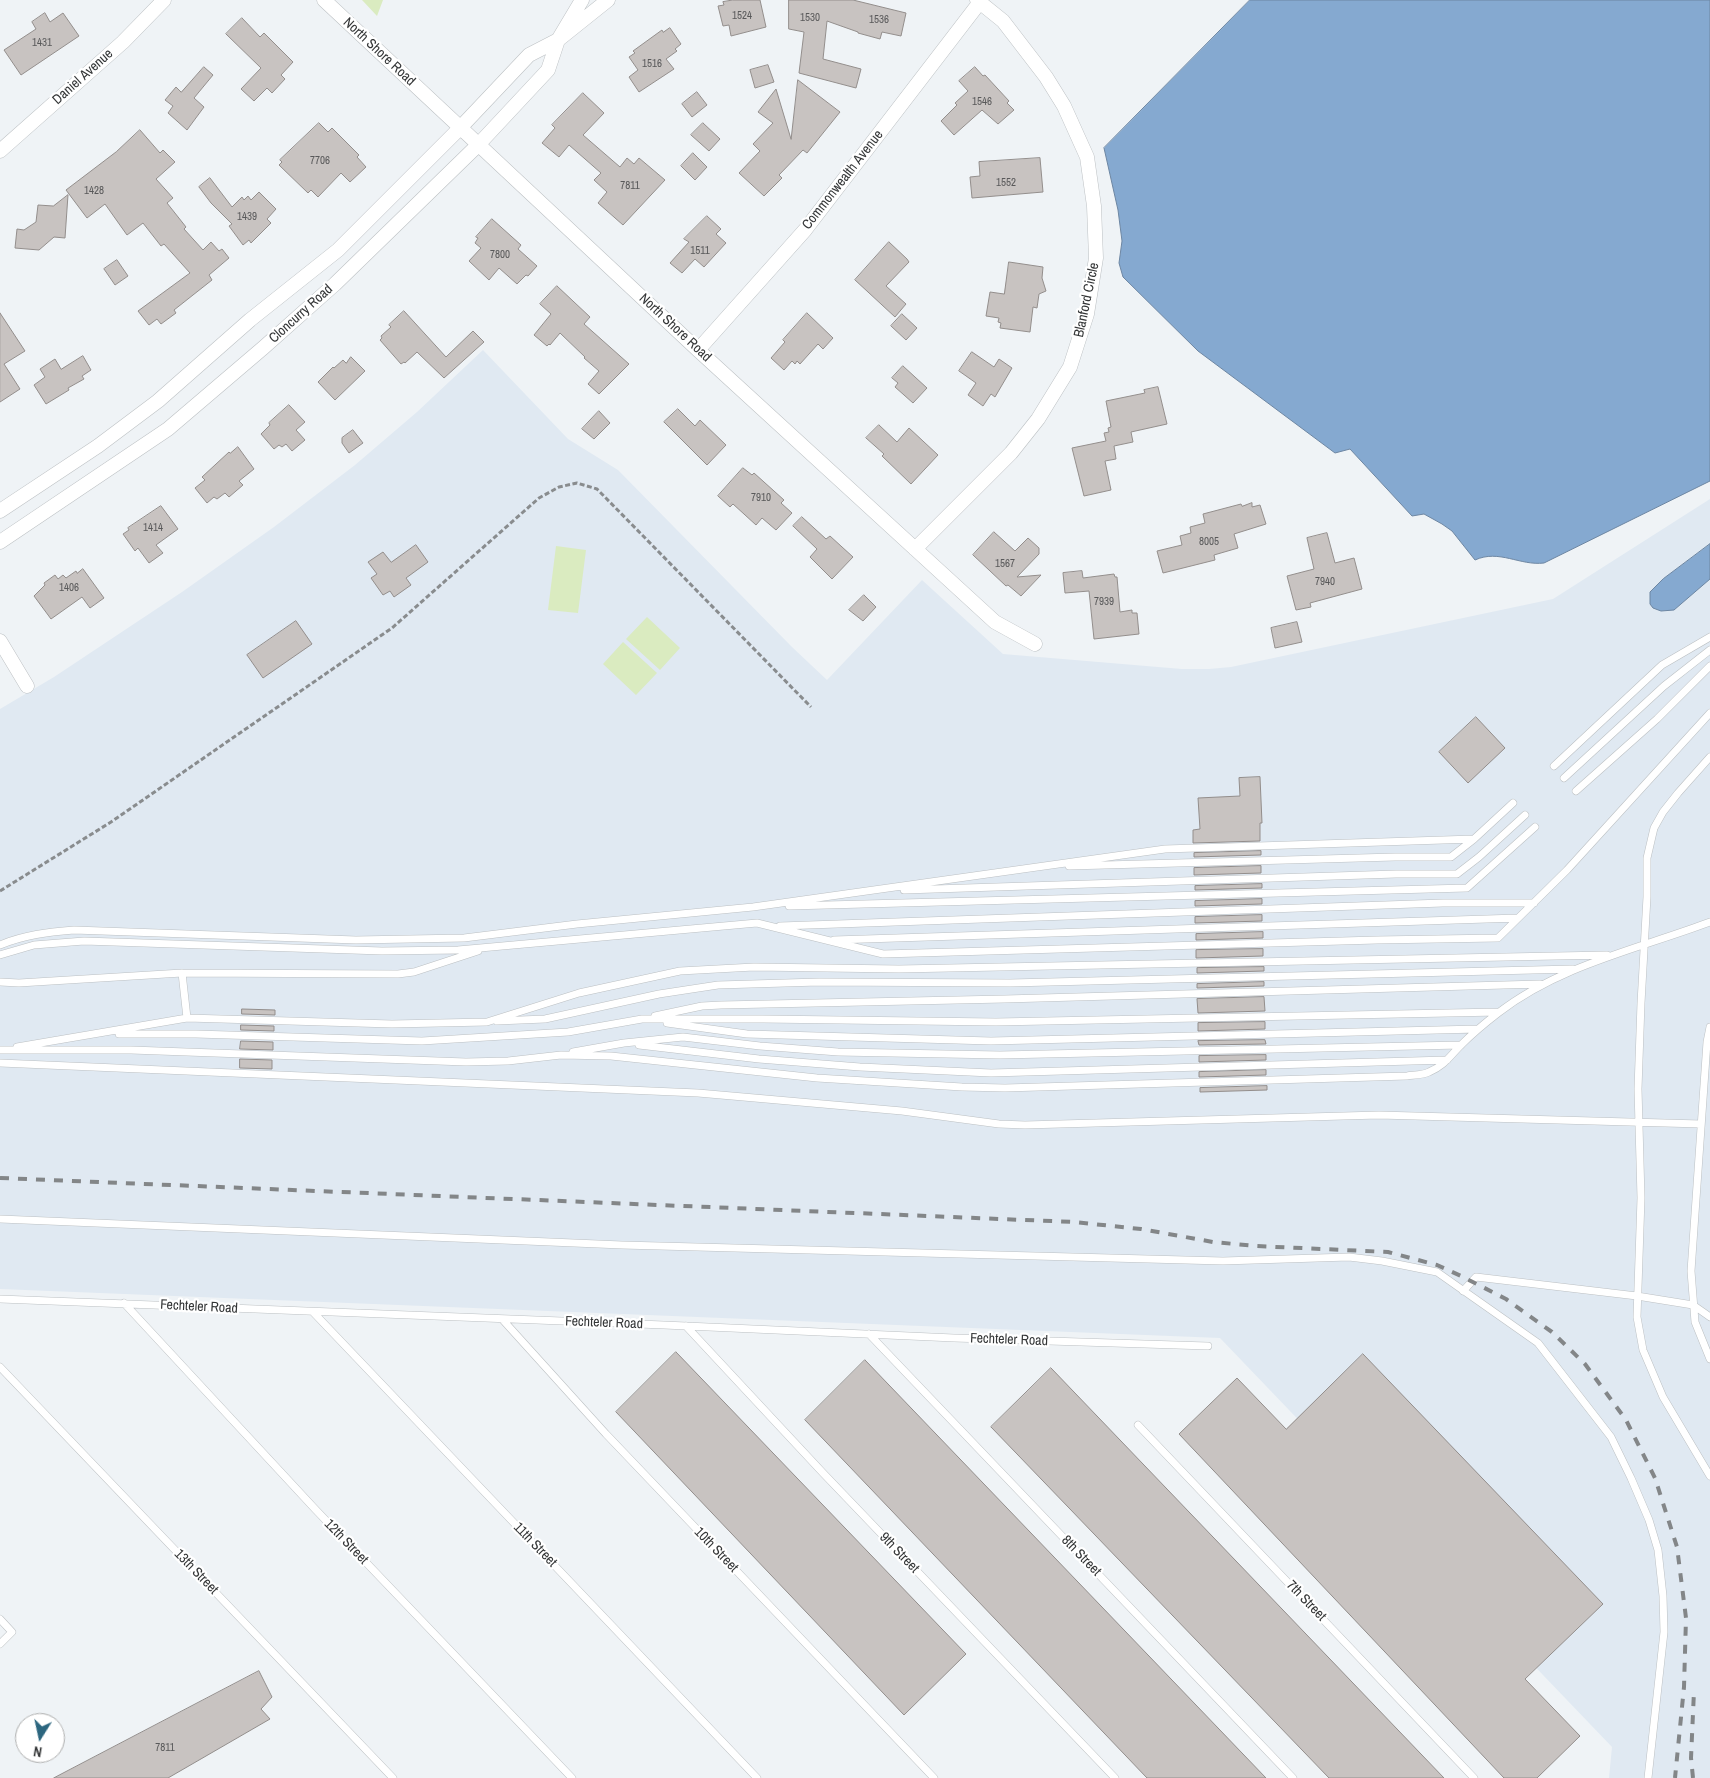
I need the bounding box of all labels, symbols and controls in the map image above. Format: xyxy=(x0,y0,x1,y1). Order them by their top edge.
house number: 1524 xyxy=(732,9,752,23)
house number: 1530 xyxy=(800,11,820,25)
house number: 1536 xyxy=(869,13,889,27)
street label: North Shore Road xyxy=(339,14,419,90)
house number: 1431 xyxy=(32,36,52,50)
street label: Daniel Avenue xyxy=(49,46,117,108)
house number: 1516 xyxy=(642,57,662,71)
house number: 1546 xyxy=(972,95,992,109)
street label: Commonwealth Avenue xyxy=(799,127,887,233)
house number: 7706 xyxy=(310,154,330,168)
house number: 1552 xyxy=(996,176,1016,190)
house number: 7811 xyxy=(620,179,640,193)
house number: 1428 xyxy=(84,184,104,198)
house number: 1439 xyxy=(237,210,257,224)
house number: 1511 xyxy=(690,244,710,258)
house number: 7800 xyxy=(490,248,510,262)
street label: Blanford Circle xyxy=(1071,261,1103,339)
street label: Cloncurry Road xyxy=(266,281,336,347)
street label: North Shore Road xyxy=(635,290,715,366)
house number: 7910 xyxy=(751,491,771,505)
house number: 1414 xyxy=(143,521,163,535)
house number: 8005 xyxy=(1199,535,1219,549)
house number: 1567 xyxy=(995,557,1015,571)
house number: 7940 xyxy=(1315,575,1335,589)
house number: 1406 xyxy=(59,581,79,595)
house number: 7939 xyxy=(1094,595,1114,609)
street label: Fechteler Road xyxy=(160,1297,238,1317)
street label: Fechteler Road xyxy=(565,1313,643,1333)
street label: Fechteler Road xyxy=(970,1330,1048,1350)
street label: 12th Street xyxy=(320,1516,372,1568)
street label: 11th Street xyxy=(510,1519,560,1571)
street label: 10th Street xyxy=(690,1524,742,1576)
street label: 9th Street xyxy=(876,1529,922,1577)
street label: 8th Street xyxy=(1058,1532,1104,1580)
street label: 13th Street xyxy=(170,1546,222,1598)
street label: 7th Street xyxy=(1283,1577,1329,1625)
north arrow xyxy=(15,1713,65,1763)
house number: 7811 xyxy=(155,1741,175,1755)
text: N xyxy=(32,1742,43,1761)

